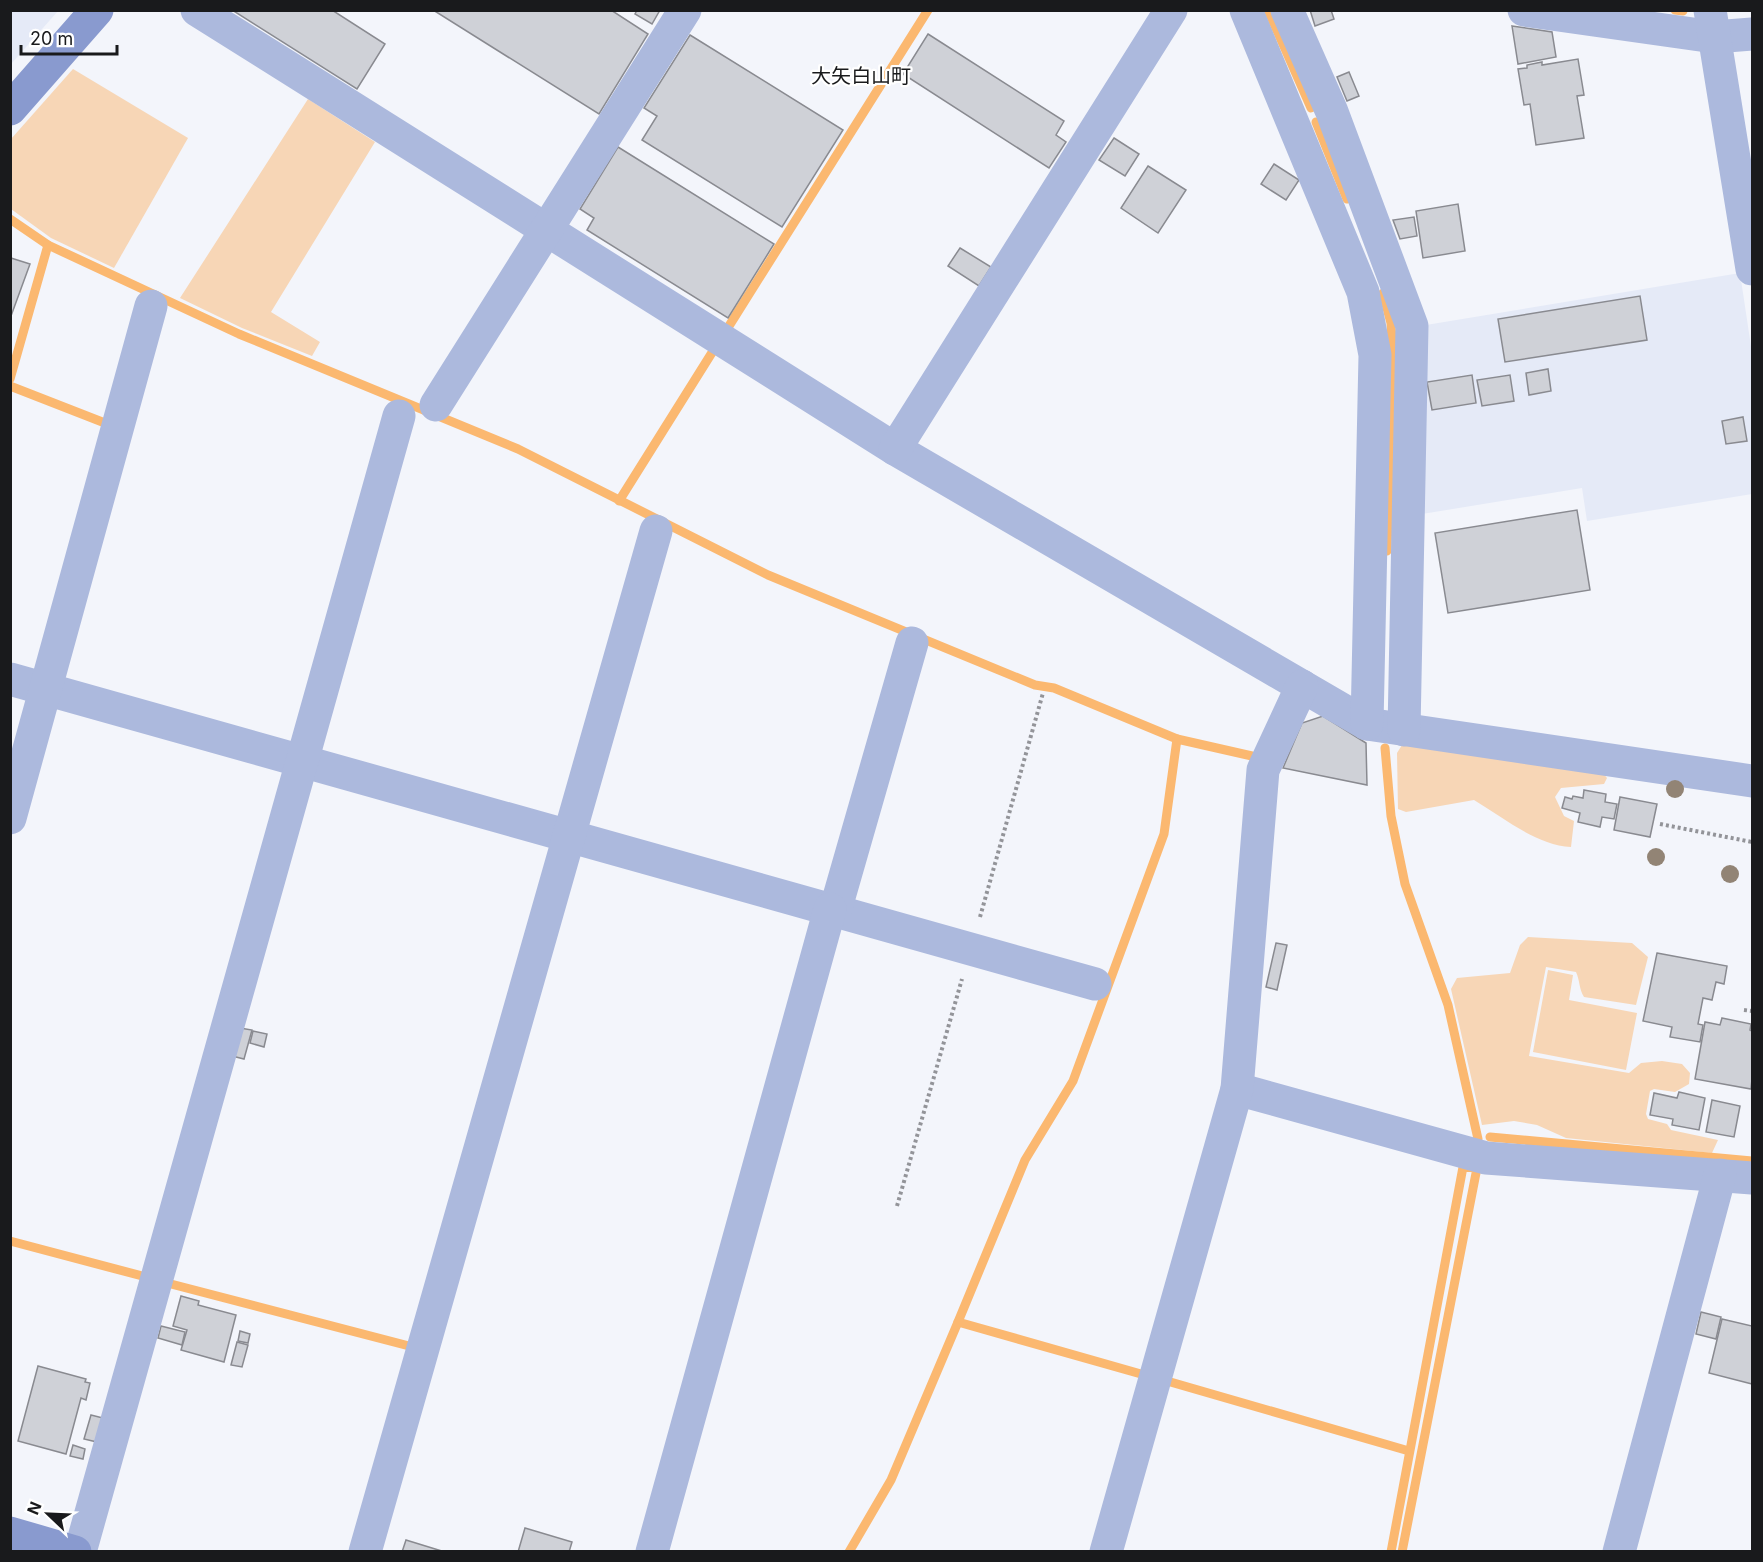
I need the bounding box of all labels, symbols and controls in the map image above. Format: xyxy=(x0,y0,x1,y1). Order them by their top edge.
scale bar xyxy=(21,18,117,56)
text: 20 m xyxy=(30,28,73,49)
district label: 大矢白山町 xyxy=(811,64,911,88)
north arrow xyxy=(18,1484,78,1544)
text: N xyxy=(23,1499,46,1518)

